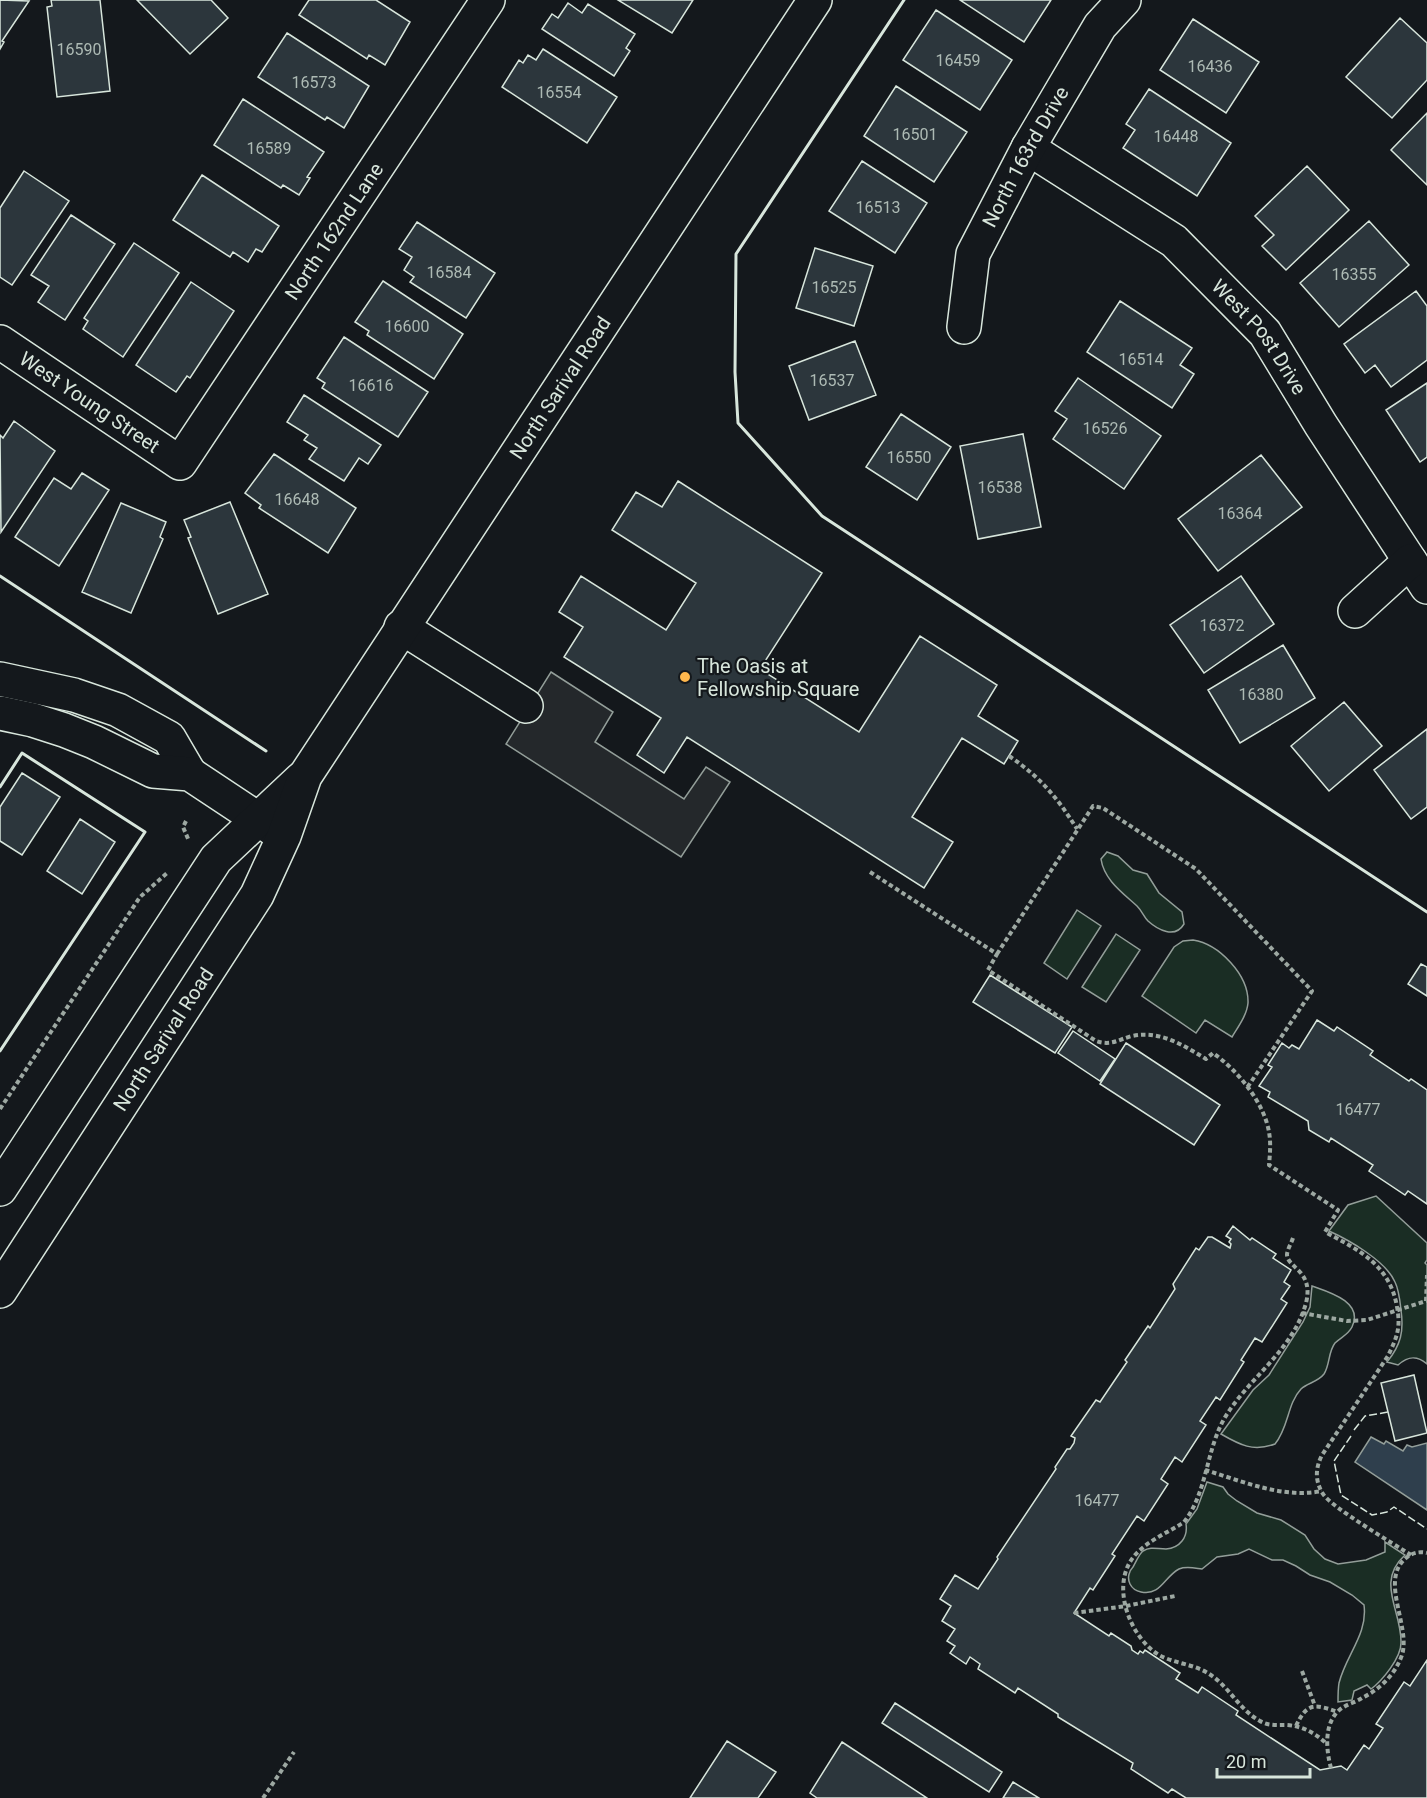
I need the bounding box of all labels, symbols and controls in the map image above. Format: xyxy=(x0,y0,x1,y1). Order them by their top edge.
house number: 16590 xyxy=(57,40,101,59)
house number: 16459 xyxy=(936,51,980,70)
house number: 16436 xyxy=(1188,57,1232,76)
house number: 16573 xyxy=(292,73,336,92)
street label: North 163rd Drive xyxy=(977,82,1074,231)
house number: 16554 xyxy=(537,83,581,102)
house number: 16501 xyxy=(893,125,937,144)
house number: 16448 xyxy=(1154,127,1198,146)
house number: 16589 xyxy=(247,139,291,158)
street label: North 162nd Lane xyxy=(280,158,388,305)
house number: 16513 xyxy=(856,198,900,217)
house number: 16584 xyxy=(427,263,471,282)
house number: 16355 xyxy=(1332,265,1376,284)
street label: West Post Drive xyxy=(1207,274,1312,399)
house number: 16525 xyxy=(812,278,856,297)
street label: North Sarival Road xyxy=(504,312,616,464)
house number: 16600 xyxy=(385,317,429,336)
street label: West Young Street xyxy=(15,347,164,458)
house number: 16514 xyxy=(1119,350,1163,369)
house number: 16537 xyxy=(810,371,854,390)
house number: 16616 xyxy=(349,376,393,395)
house number: 16526 xyxy=(1083,419,1127,438)
house number: 16550 xyxy=(887,448,931,467)
house number: 16538 xyxy=(978,478,1022,497)
house number: 16648 xyxy=(275,490,319,509)
house number: 16364 xyxy=(1218,504,1262,523)
house number: 16372 xyxy=(1200,616,1244,635)
place label: The Oasis at Fellowship Square xyxy=(697,654,859,701)
marker: The Oasis at Fellowship Square xyxy=(678,670,692,684)
house number: 16380 xyxy=(1239,685,1283,704)
street label: North Sarival Road xyxy=(108,963,219,1116)
house number: 16477 xyxy=(1336,1100,1380,1119)
house number: 16477 xyxy=(1075,1491,1119,1510)
scale bar xyxy=(1217,1741,1310,1779)
text: 20 m xyxy=(1226,1751,1266,1772)

